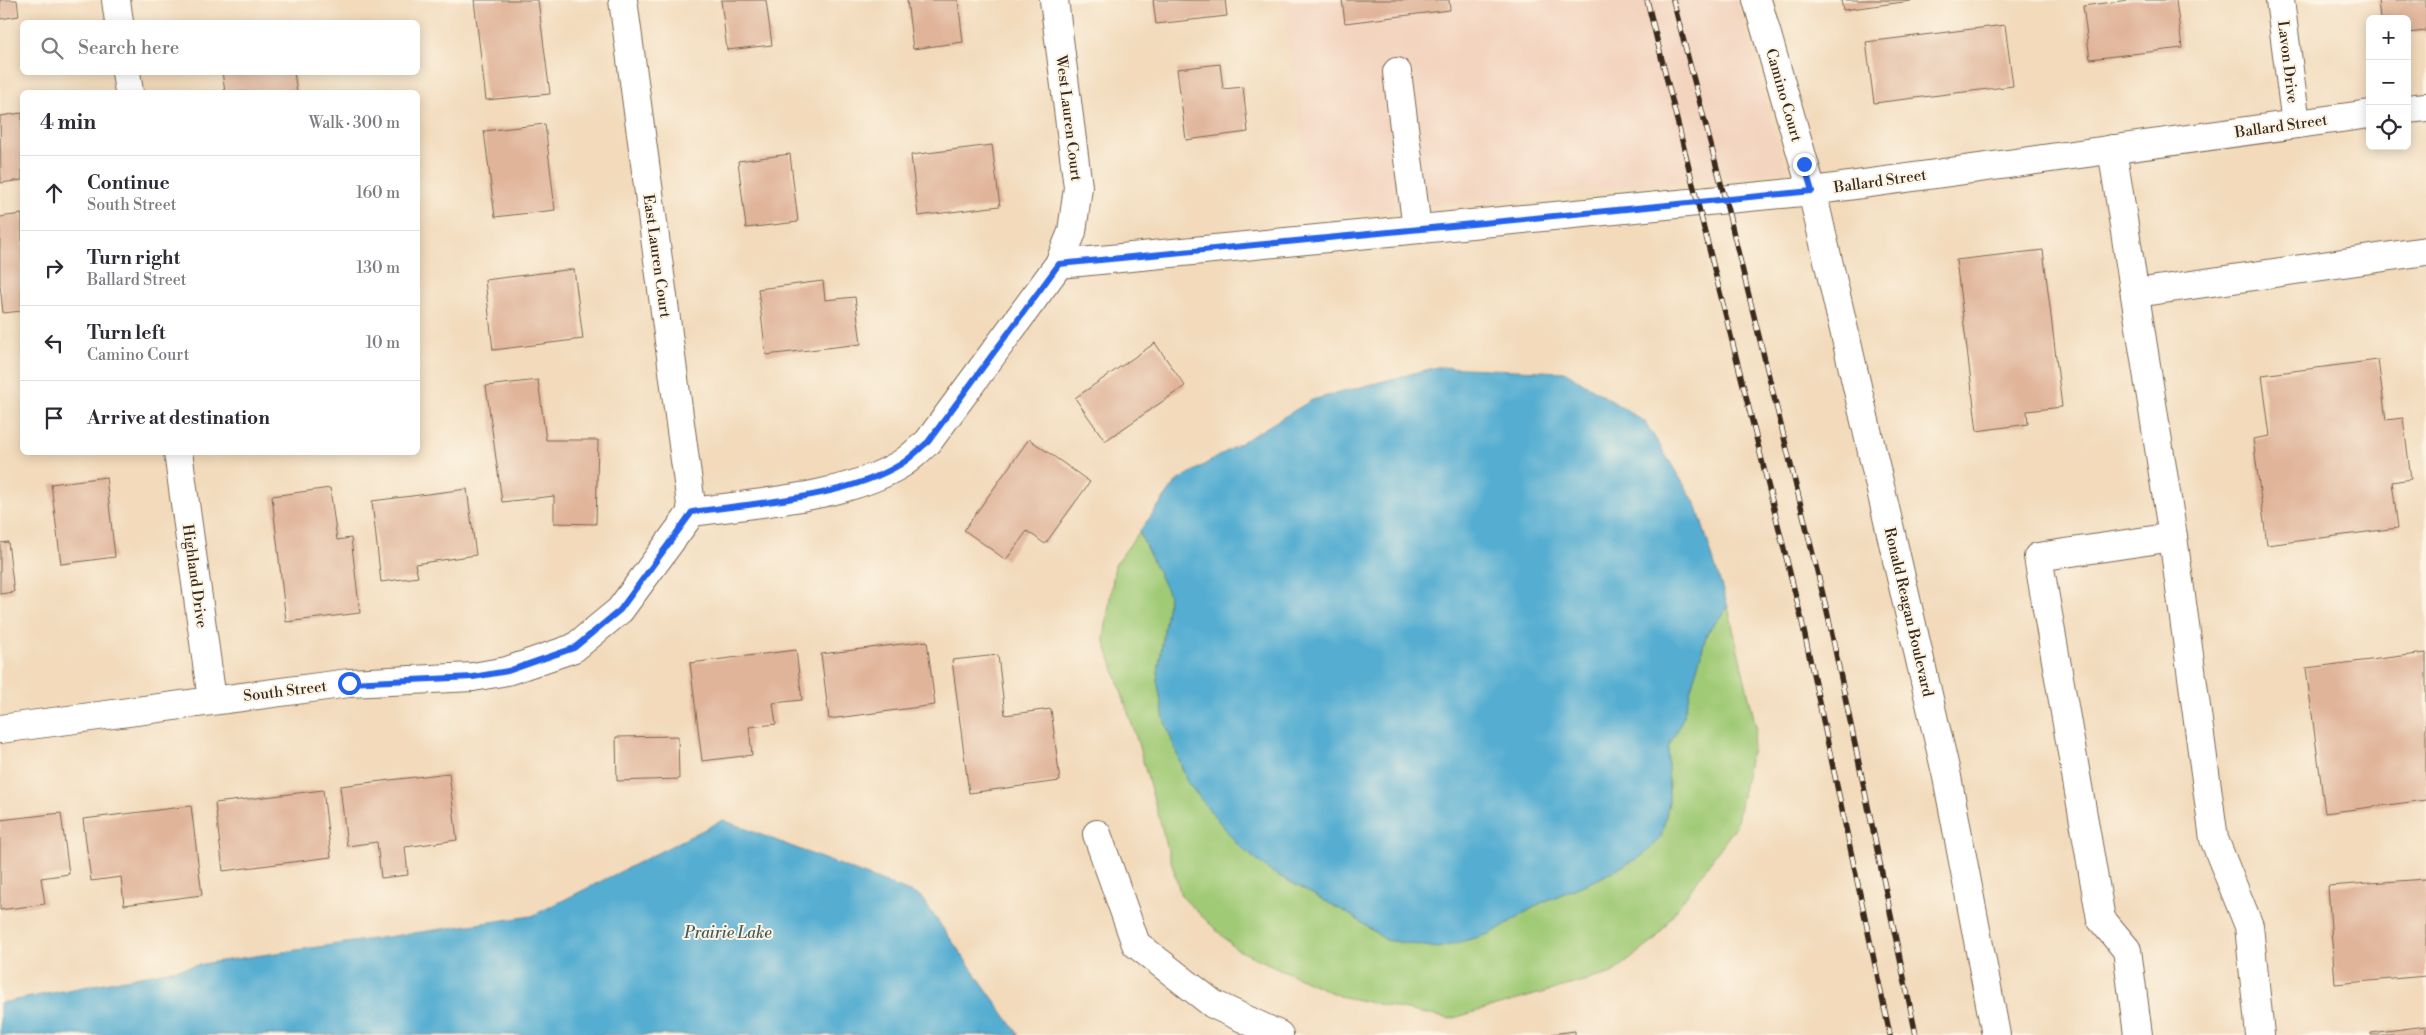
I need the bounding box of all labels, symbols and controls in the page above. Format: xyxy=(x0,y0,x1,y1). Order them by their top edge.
map controls xyxy=(2366,15,2411,150)
button: + xyxy=(2366,15,2411,60)
search box xyxy=(20,20,420,75)
street label: Lavon Drive xyxy=(2273,20,2302,104)
icon: search xyxy=(38,34,66,62)
text: Search here xyxy=(78,36,179,60)
street label: Camino Court xyxy=(1761,46,1806,145)
street label: West Lauren Court xyxy=(1051,53,1086,183)
button: − xyxy=(2366,60,2411,105)
button: locate xyxy=(2366,105,2411,150)
text: 4 min xyxy=(40,110,96,136)
street label: Ballard Street xyxy=(2233,110,2329,143)
text: Walk · 300 m xyxy=(309,113,400,133)
route end xyxy=(1793,153,1816,176)
street label: Ballard Street xyxy=(1832,165,1928,198)
text: Continue xyxy=(87,171,170,195)
icon: ahead xyxy=(40,179,68,207)
text: 160 m xyxy=(356,183,400,203)
street label: East Lauren Court xyxy=(638,193,675,320)
text: South Street xyxy=(87,195,176,215)
text: Turn right xyxy=(87,246,180,270)
icon: right xyxy=(40,254,68,282)
text: 130 m xyxy=(356,258,400,278)
text: Ballard Street xyxy=(87,270,187,290)
text: Turn left xyxy=(87,321,166,345)
icon: left xyxy=(40,329,68,357)
text: 10 m xyxy=(366,333,400,353)
text: Camino Court xyxy=(87,345,189,365)
icon: arrive xyxy=(40,404,68,432)
text: Arrive at destination xyxy=(87,406,270,430)
street label: Highland Drive xyxy=(178,523,211,629)
street label: Ronald Reagan Boulevard xyxy=(1880,525,1937,699)
route start xyxy=(338,672,361,695)
street label: South Street xyxy=(242,677,329,706)
water label: Prairie Lake xyxy=(683,923,772,943)

